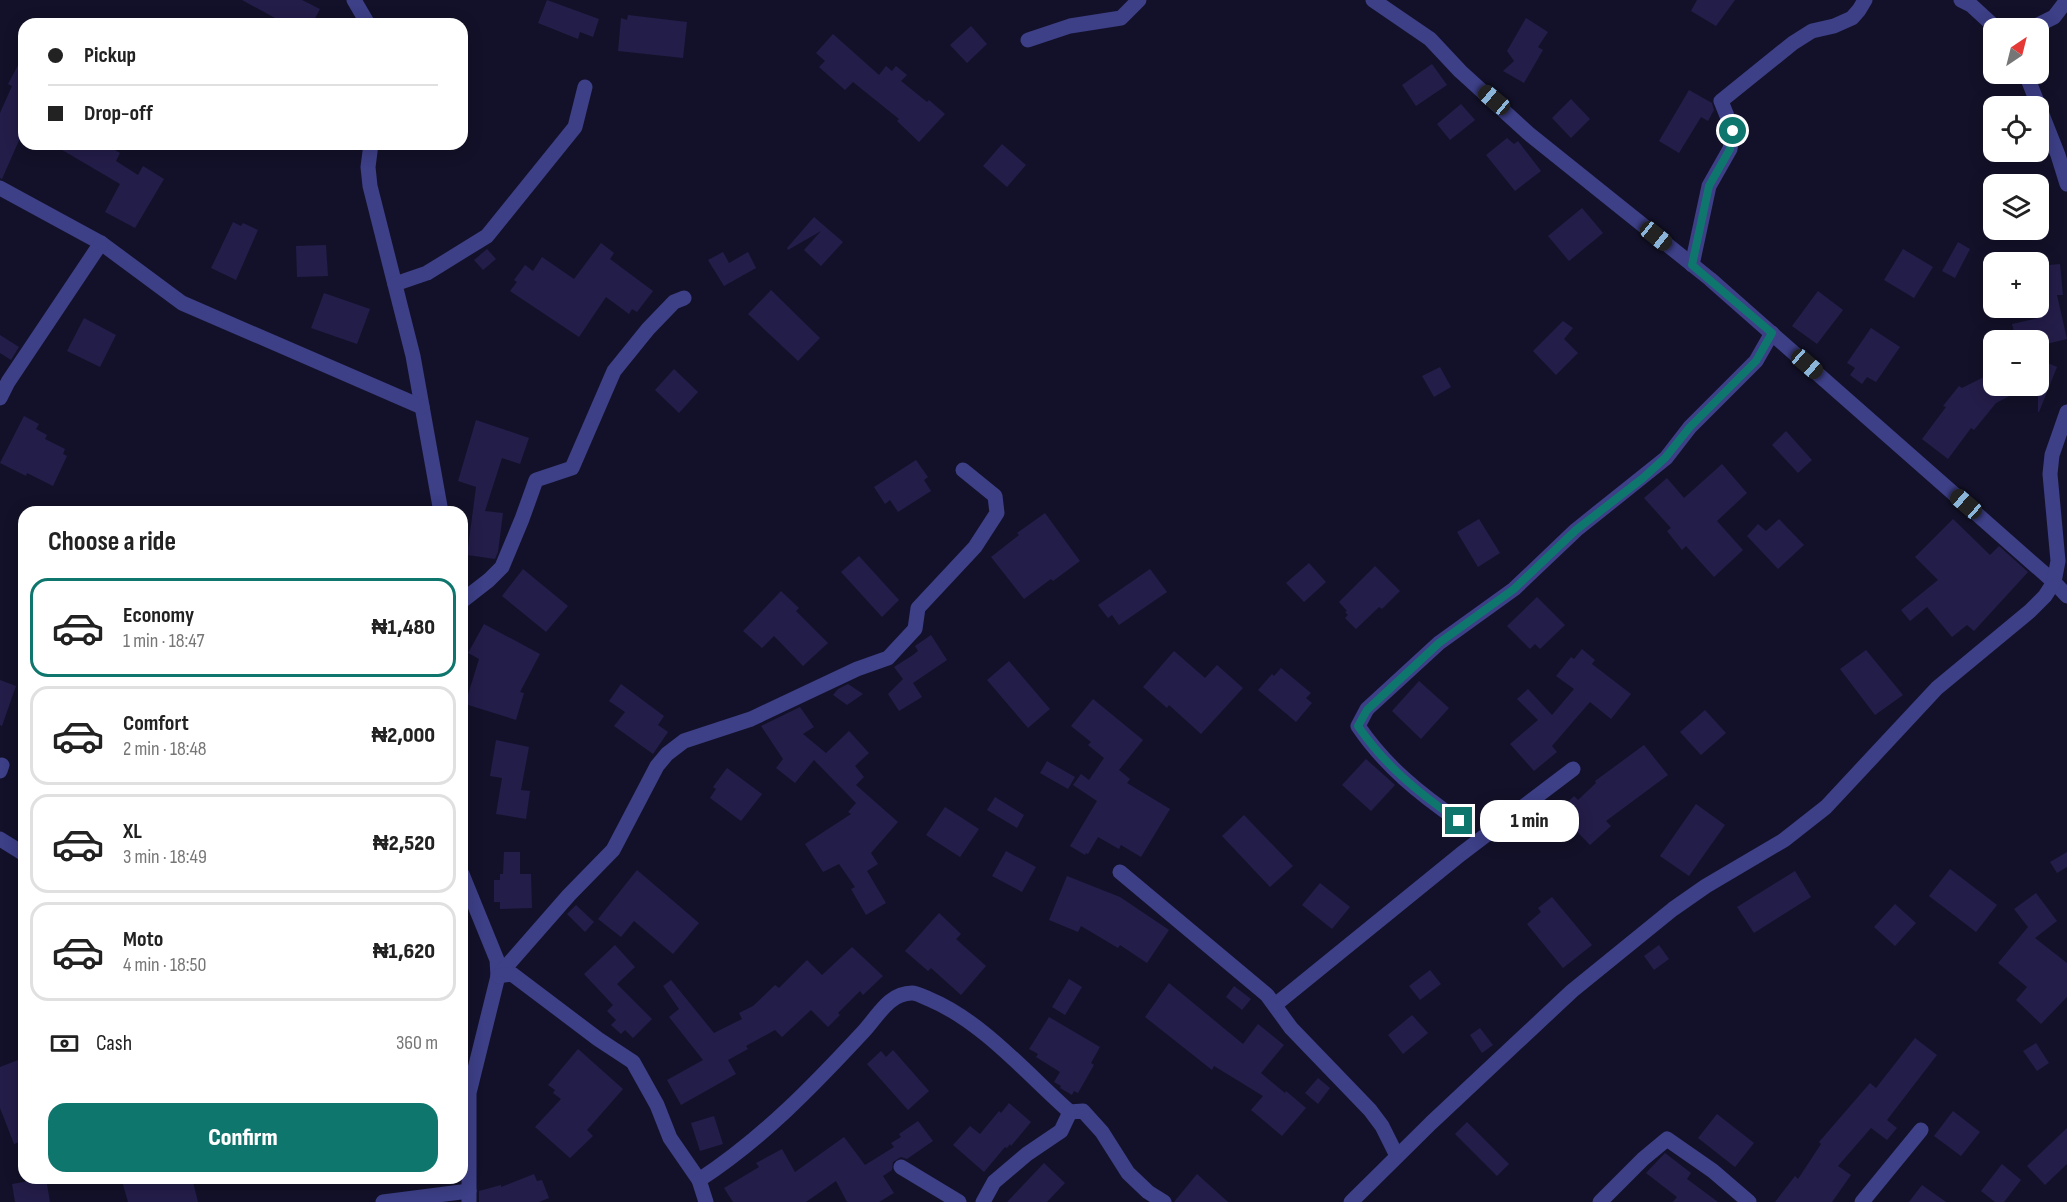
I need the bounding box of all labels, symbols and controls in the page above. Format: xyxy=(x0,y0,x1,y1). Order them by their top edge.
north arrow xyxy=(1983,18,2049,84)
map controls xyxy=(1983,18,2049,396)
text: Pickup xyxy=(84,42,136,69)
car xyxy=(1474,82,1514,118)
button: locate xyxy=(1983,96,2049,162)
text: Drop-off xyxy=(84,100,153,127)
route start xyxy=(1719,117,1746,144)
button: layers xyxy=(1983,174,2049,240)
car xyxy=(1636,218,1676,254)
button: + xyxy=(1983,252,2049,318)
button: − xyxy=(1983,330,2049,396)
car xyxy=(1788,345,1826,383)
car xyxy=(1947,485,1985,523)
text: Choose a ride xyxy=(48,526,176,558)
icon: car xyxy=(51,601,105,655)
text: Economy xyxy=(123,602,194,629)
text: ₦1,480 xyxy=(372,614,435,641)
text: 1 min · 18:47 xyxy=(123,629,204,653)
icon: car xyxy=(51,709,105,763)
text: Comfort xyxy=(123,710,189,737)
text: ₦2,000 xyxy=(371,722,435,749)
text: 2 min · 18:48 xyxy=(123,737,207,761)
callout: 1 min xyxy=(1480,800,1579,842)
route end xyxy=(1445,807,1472,834)
text: 1 min xyxy=(1510,809,1549,833)
icon: car xyxy=(51,817,105,871)
text: XL xyxy=(123,818,142,845)
text: ₦2,520 xyxy=(373,830,435,857)
text: 3 min · 18:49 xyxy=(123,845,207,869)
icon: car xyxy=(51,925,105,979)
text: Moto xyxy=(123,926,163,953)
text: ₦1,620 xyxy=(373,938,435,965)
text: 4 min · 18:50 xyxy=(123,953,206,977)
icon: cash xyxy=(48,1027,81,1060)
text: Cash xyxy=(96,1030,132,1057)
text: 360 m xyxy=(396,1031,438,1055)
button: Confirm xyxy=(48,1103,438,1172)

